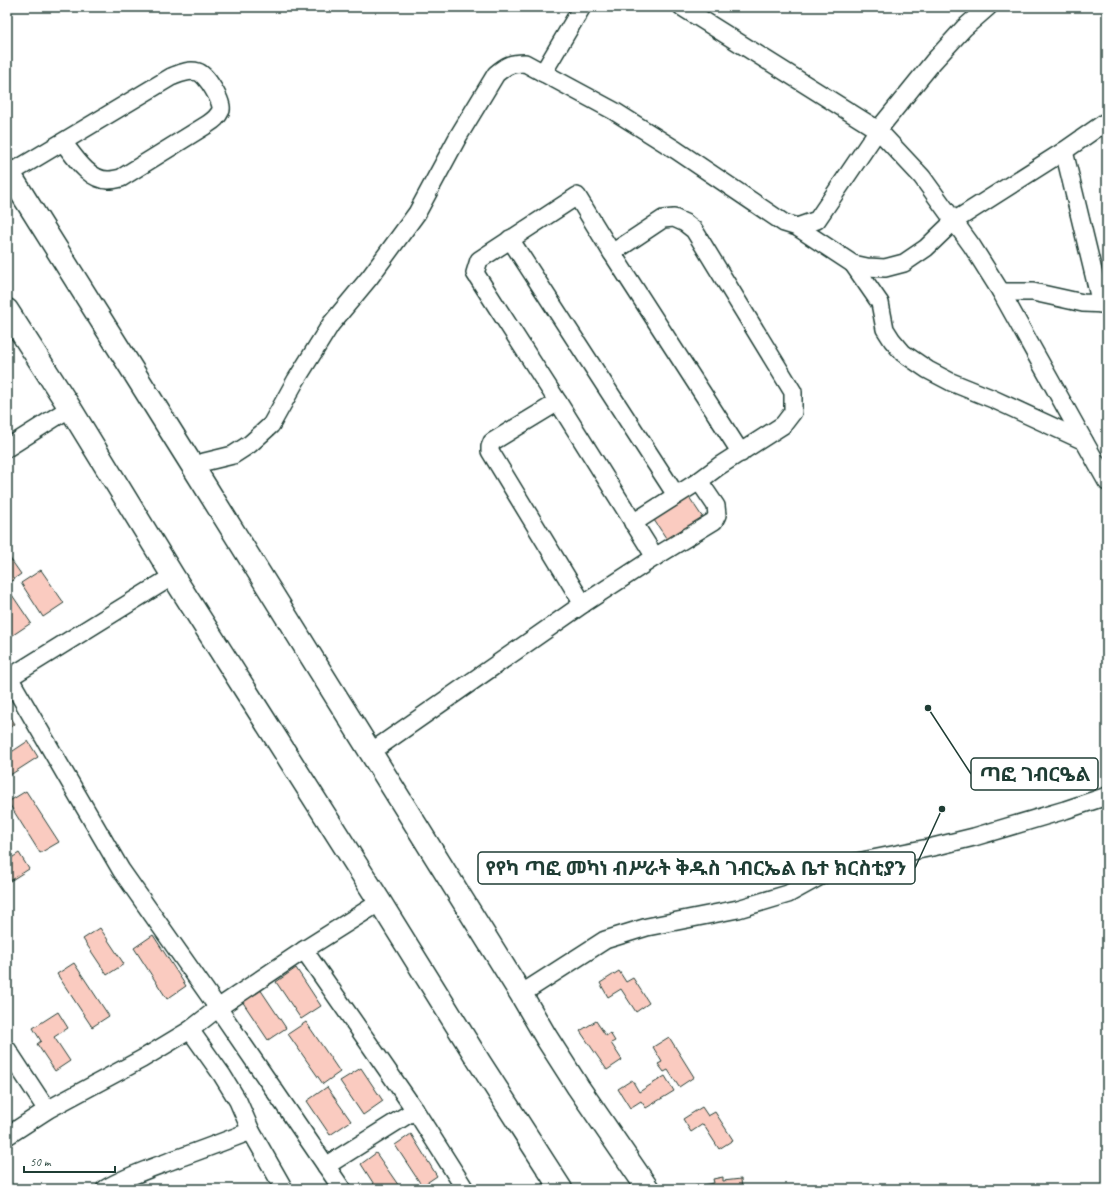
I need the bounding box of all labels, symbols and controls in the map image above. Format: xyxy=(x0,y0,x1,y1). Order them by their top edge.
callout: ጣፎ ገብርዔል xyxy=(971,758,1098,790)
text: ጣፎ ገብርዔል xyxy=(980,762,1091,787)
callout: የየካ ጣፎ መካነ ብሥራት ቅዱስ ገብርኤል ቤተ ክርስቲያን xyxy=(478,852,915,884)
text: የየካ ጣፎ መካነ ብሥራት ቅዱስ ገብርኤል ቤተ ክርስቲያን xyxy=(485,856,907,881)
scale bar xyxy=(24,1148,115,1174)
text: 50 m xyxy=(30,1154,52,1170)

